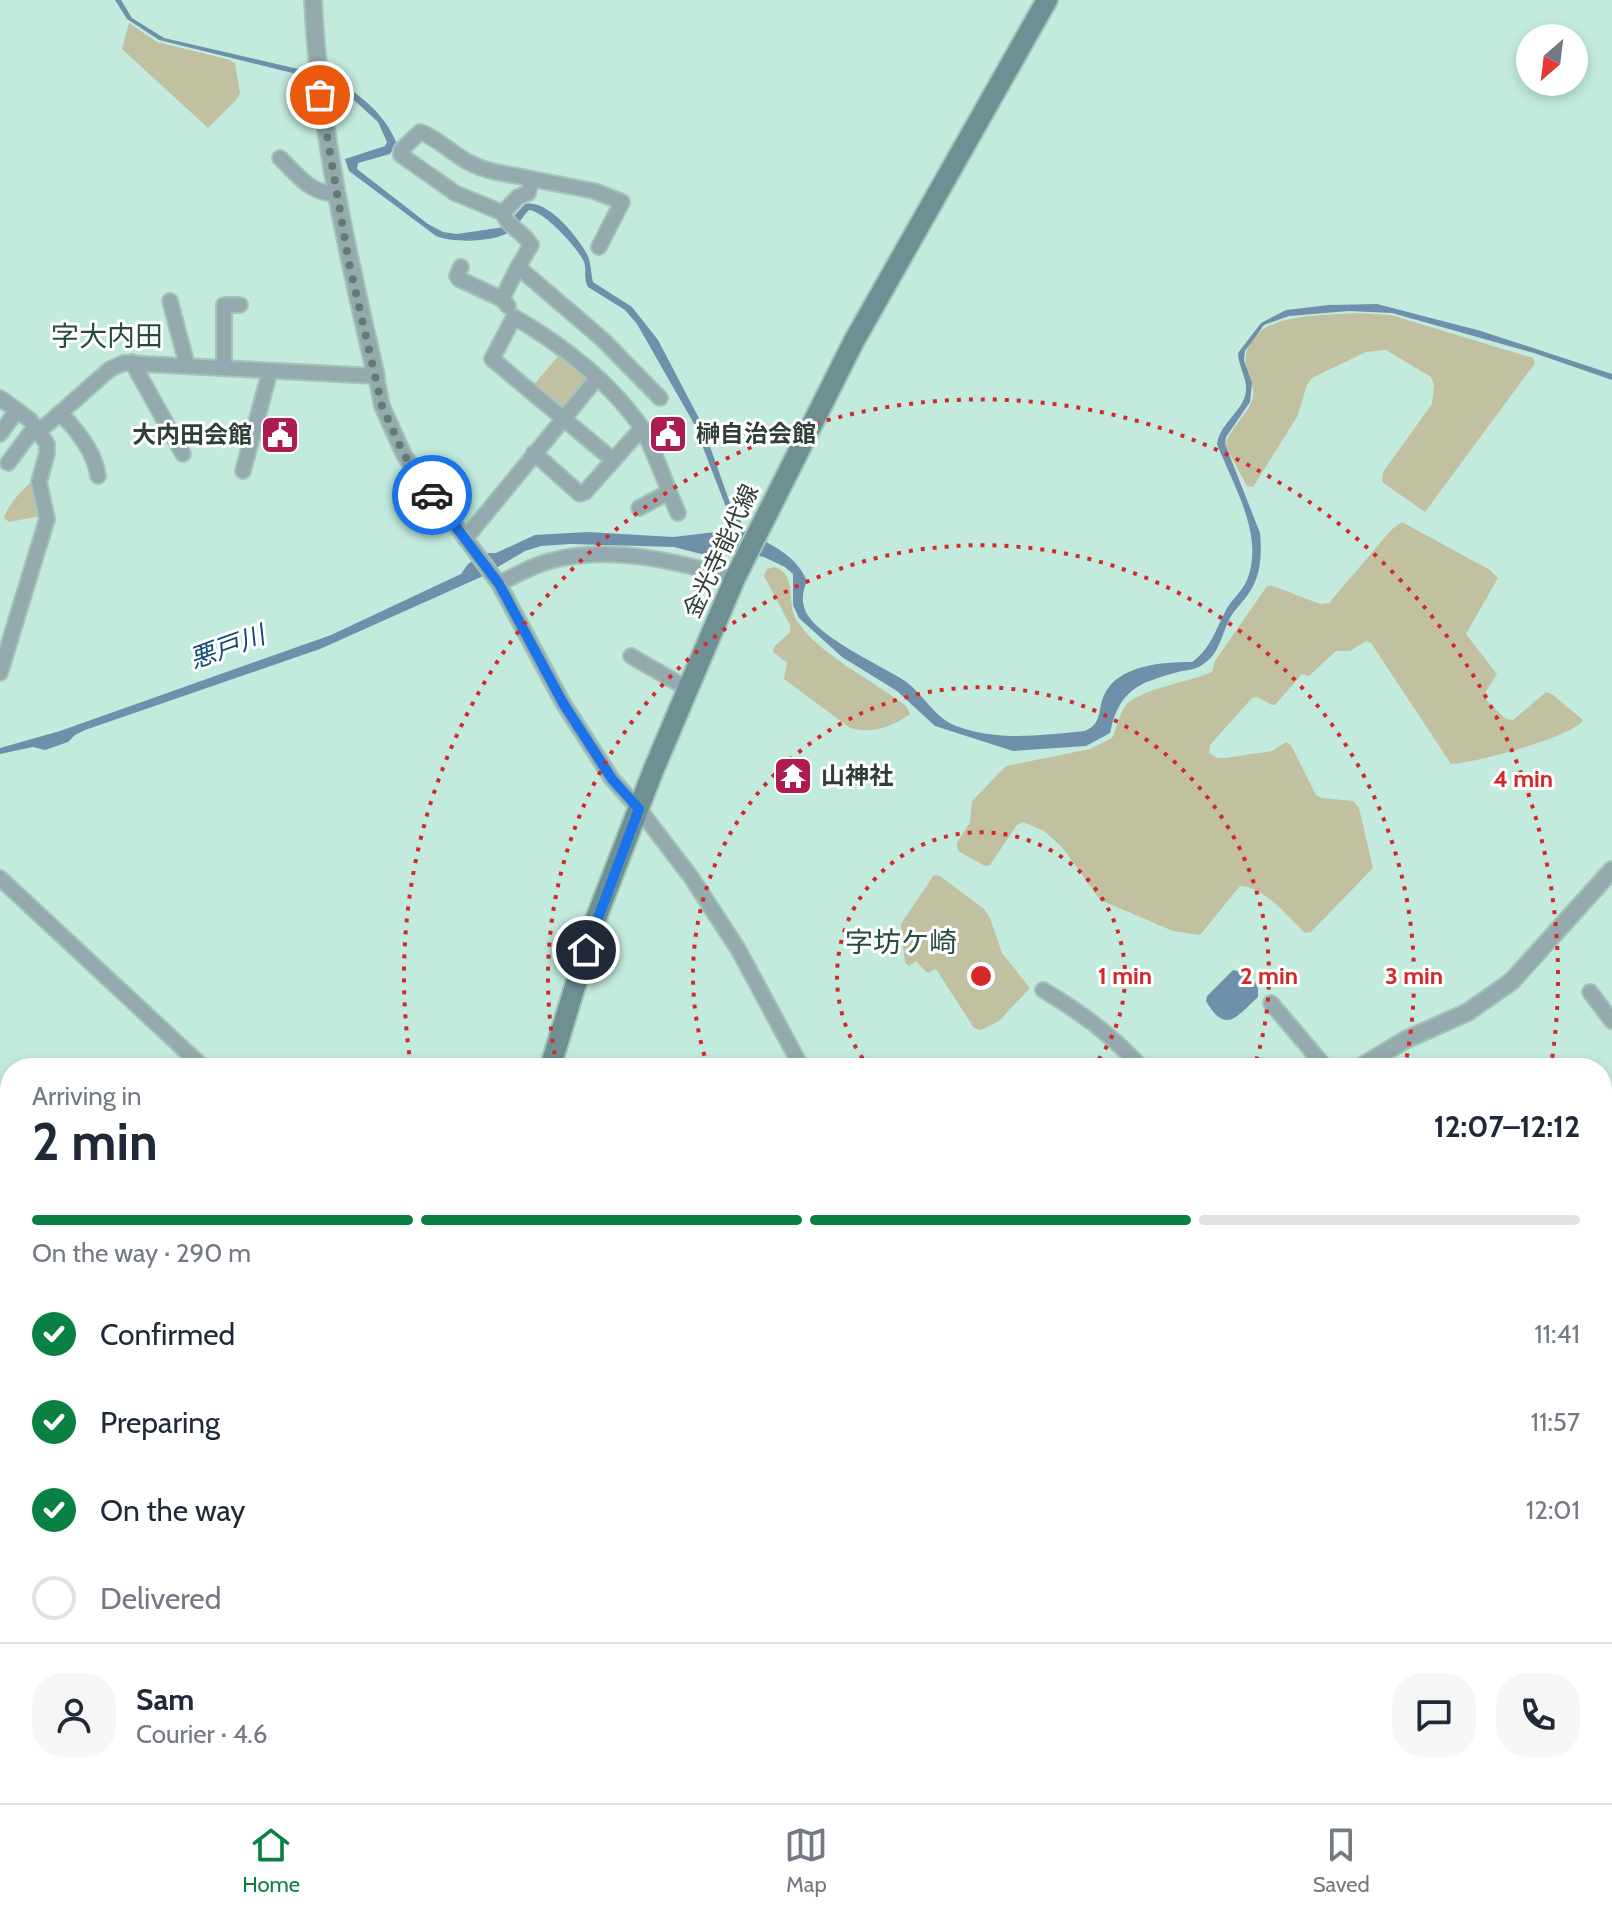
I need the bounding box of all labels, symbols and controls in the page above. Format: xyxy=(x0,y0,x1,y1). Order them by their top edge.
north arrow xyxy=(1516,24,1588,96)
map controls xyxy=(1516,24,1588,96)
pin xyxy=(286,61,354,129)
icon: bag xyxy=(298,73,342,117)
district label: 字大内田 xyxy=(51,319,163,353)
public building icon: 榊自治会館 xyxy=(647,413,689,455)
public building icon: 大内田会館 xyxy=(259,414,301,456)
place label: 榊自治会館 xyxy=(696,419,816,448)
place label: 大内田会館 xyxy=(132,420,252,449)
courier xyxy=(392,455,472,535)
icon: car xyxy=(410,473,454,517)
street label: 金光寺能代線 xyxy=(677,479,764,622)
water label: 悪戸川 xyxy=(185,618,272,675)
temple icon: 山神社 xyxy=(772,755,814,797)
place label: 山神社 xyxy=(821,761,893,790)
text: 4 min xyxy=(1493,764,1553,793)
pin xyxy=(552,916,620,984)
district label: 字坊ケ崎 xyxy=(845,925,957,959)
icon: home xyxy=(564,928,608,972)
text: 1 min xyxy=(1098,961,1152,990)
text: 2 min xyxy=(1240,961,1298,990)
text: 3 min xyxy=(1385,961,1443,990)
centre of rings xyxy=(967,962,995,990)
text: Arriving in xyxy=(32,1080,142,1112)
text: 12:07–12:12 xyxy=(1434,1108,1580,1145)
text: 2 min xyxy=(32,1110,158,1173)
text: On the way · 290 m xyxy=(32,1237,251,1269)
icon: check xyxy=(32,1312,76,1356)
text: Confirmed xyxy=(100,1316,235,1353)
text: 11:41 xyxy=(1534,1318,1580,1350)
icon: check xyxy=(32,1400,76,1444)
text: Preparing xyxy=(100,1404,220,1441)
text: 11:57 xyxy=(1530,1406,1580,1438)
icon: check xyxy=(32,1488,76,1532)
text: On the way xyxy=(100,1492,245,1529)
text: 12:01 xyxy=(1526,1494,1580,1526)
text: Delivered xyxy=(100,1580,221,1617)
button: person xyxy=(32,1673,116,1757)
button: chat xyxy=(1392,1673,1476,1757)
button: phone xyxy=(1496,1673,1580,1757)
text: Sam xyxy=(136,1681,194,1718)
text: Courier · 4.6 xyxy=(136,1718,268,1750)
tab: Home xyxy=(242,1823,300,1898)
tab: Map xyxy=(784,1823,828,1898)
tab: Saved xyxy=(1313,1823,1370,1898)

